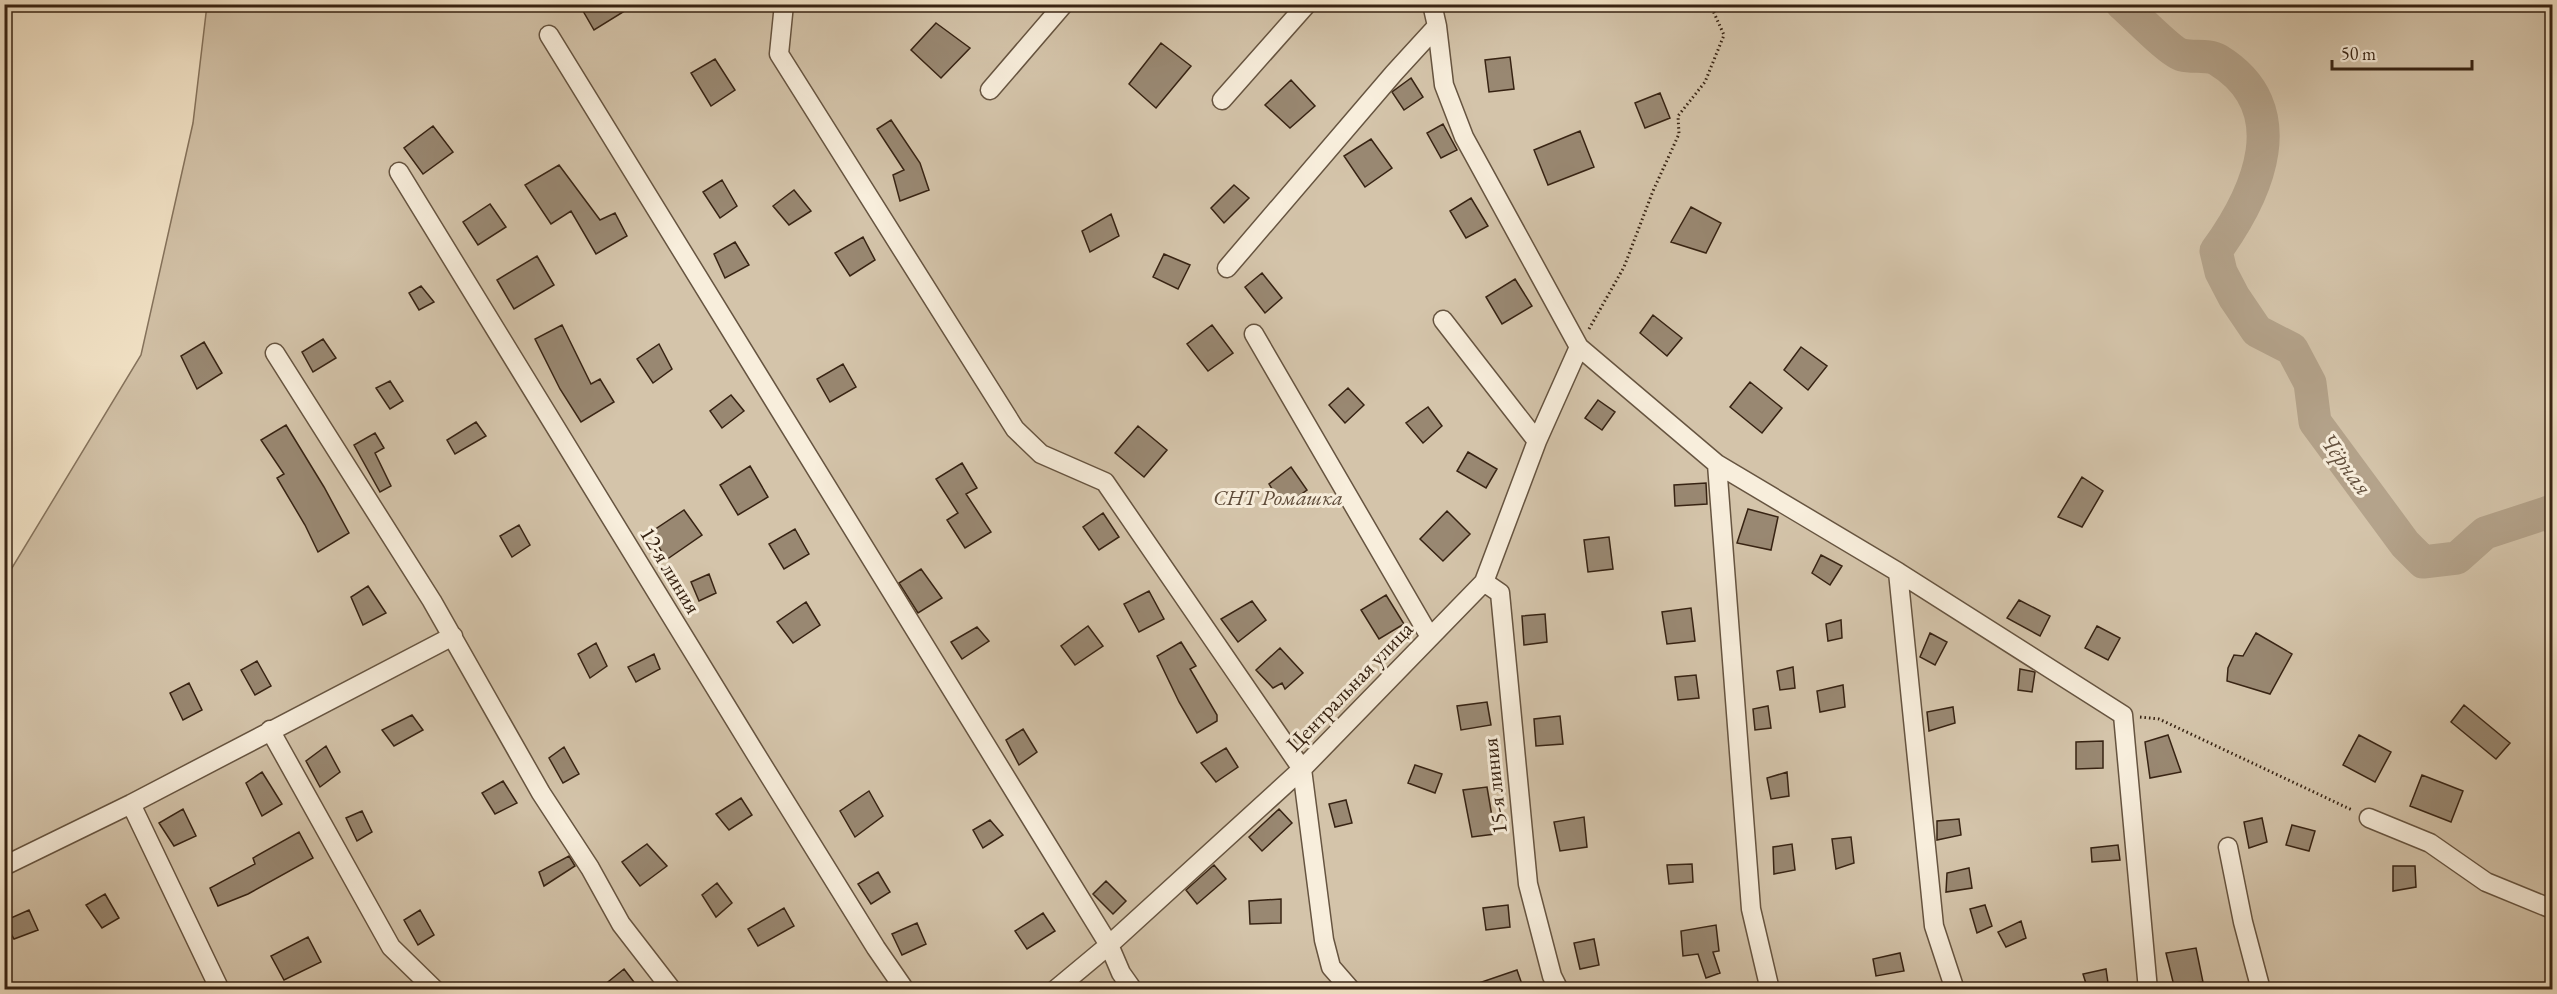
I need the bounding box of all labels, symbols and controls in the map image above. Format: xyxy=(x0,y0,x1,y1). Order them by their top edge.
scale bar xyxy=(2332,33,2472,71)
text: 50 m xyxy=(2341,42,2376,65)
water label: Чёрная xyxy=(2313,426,2380,501)
park label: СНТ Ромашка xyxy=(1213,483,1343,512)
street label: 12-я линия xyxy=(633,521,708,619)
street label: Центральная улица xyxy=(1280,615,1419,758)
street label: 15-я линия xyxy=(1475,736,1514,835)

